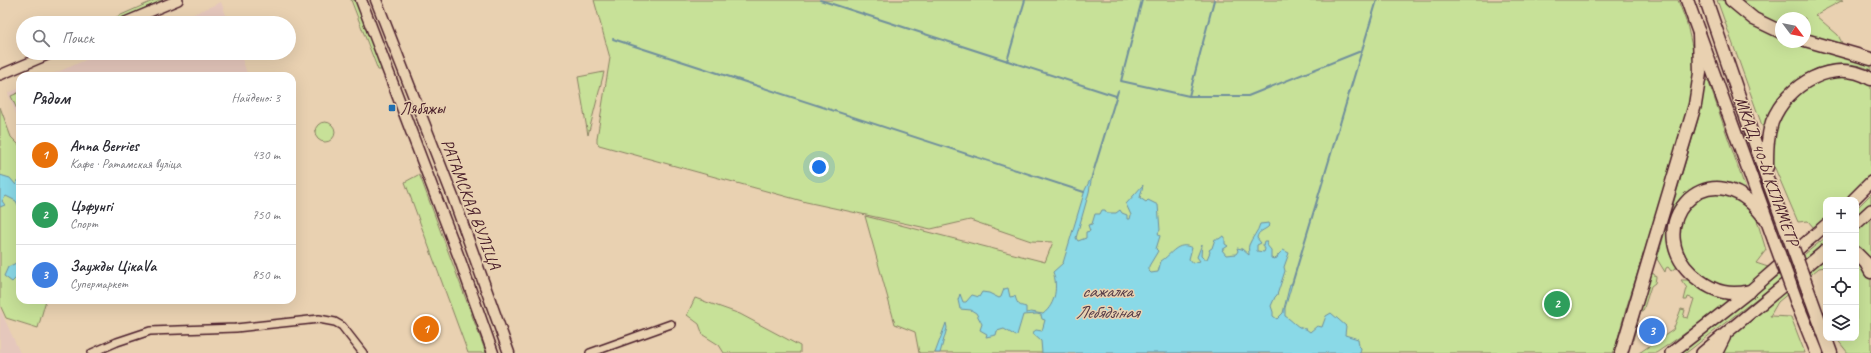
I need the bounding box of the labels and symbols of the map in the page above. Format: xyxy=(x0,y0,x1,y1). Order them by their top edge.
north arrow xyxy=(1775,12,1811,48)
street label: МКАД, 40-Ы КІЛАМЕТР xyxy=(1730,94,1804,250)
place label: Лябяжы xyxy=(400,98,447,119)
marker: Лябяжы xyxy=(387,103,397,113)
street label: РАТАМСКАЯ ВУЛІЦА xyxy=(437,136,506,273)
your location xyxy=(809,157,829,177)
water label: сажалка Лебядзіная xyxy=(1076,280,1142,323)
pin: 2 xyxy=(1544,289,1570,319)
pin: 1 xyxy=(413,314,439,344)
pin: 3 xyxy=(1639,316,1665,346)

